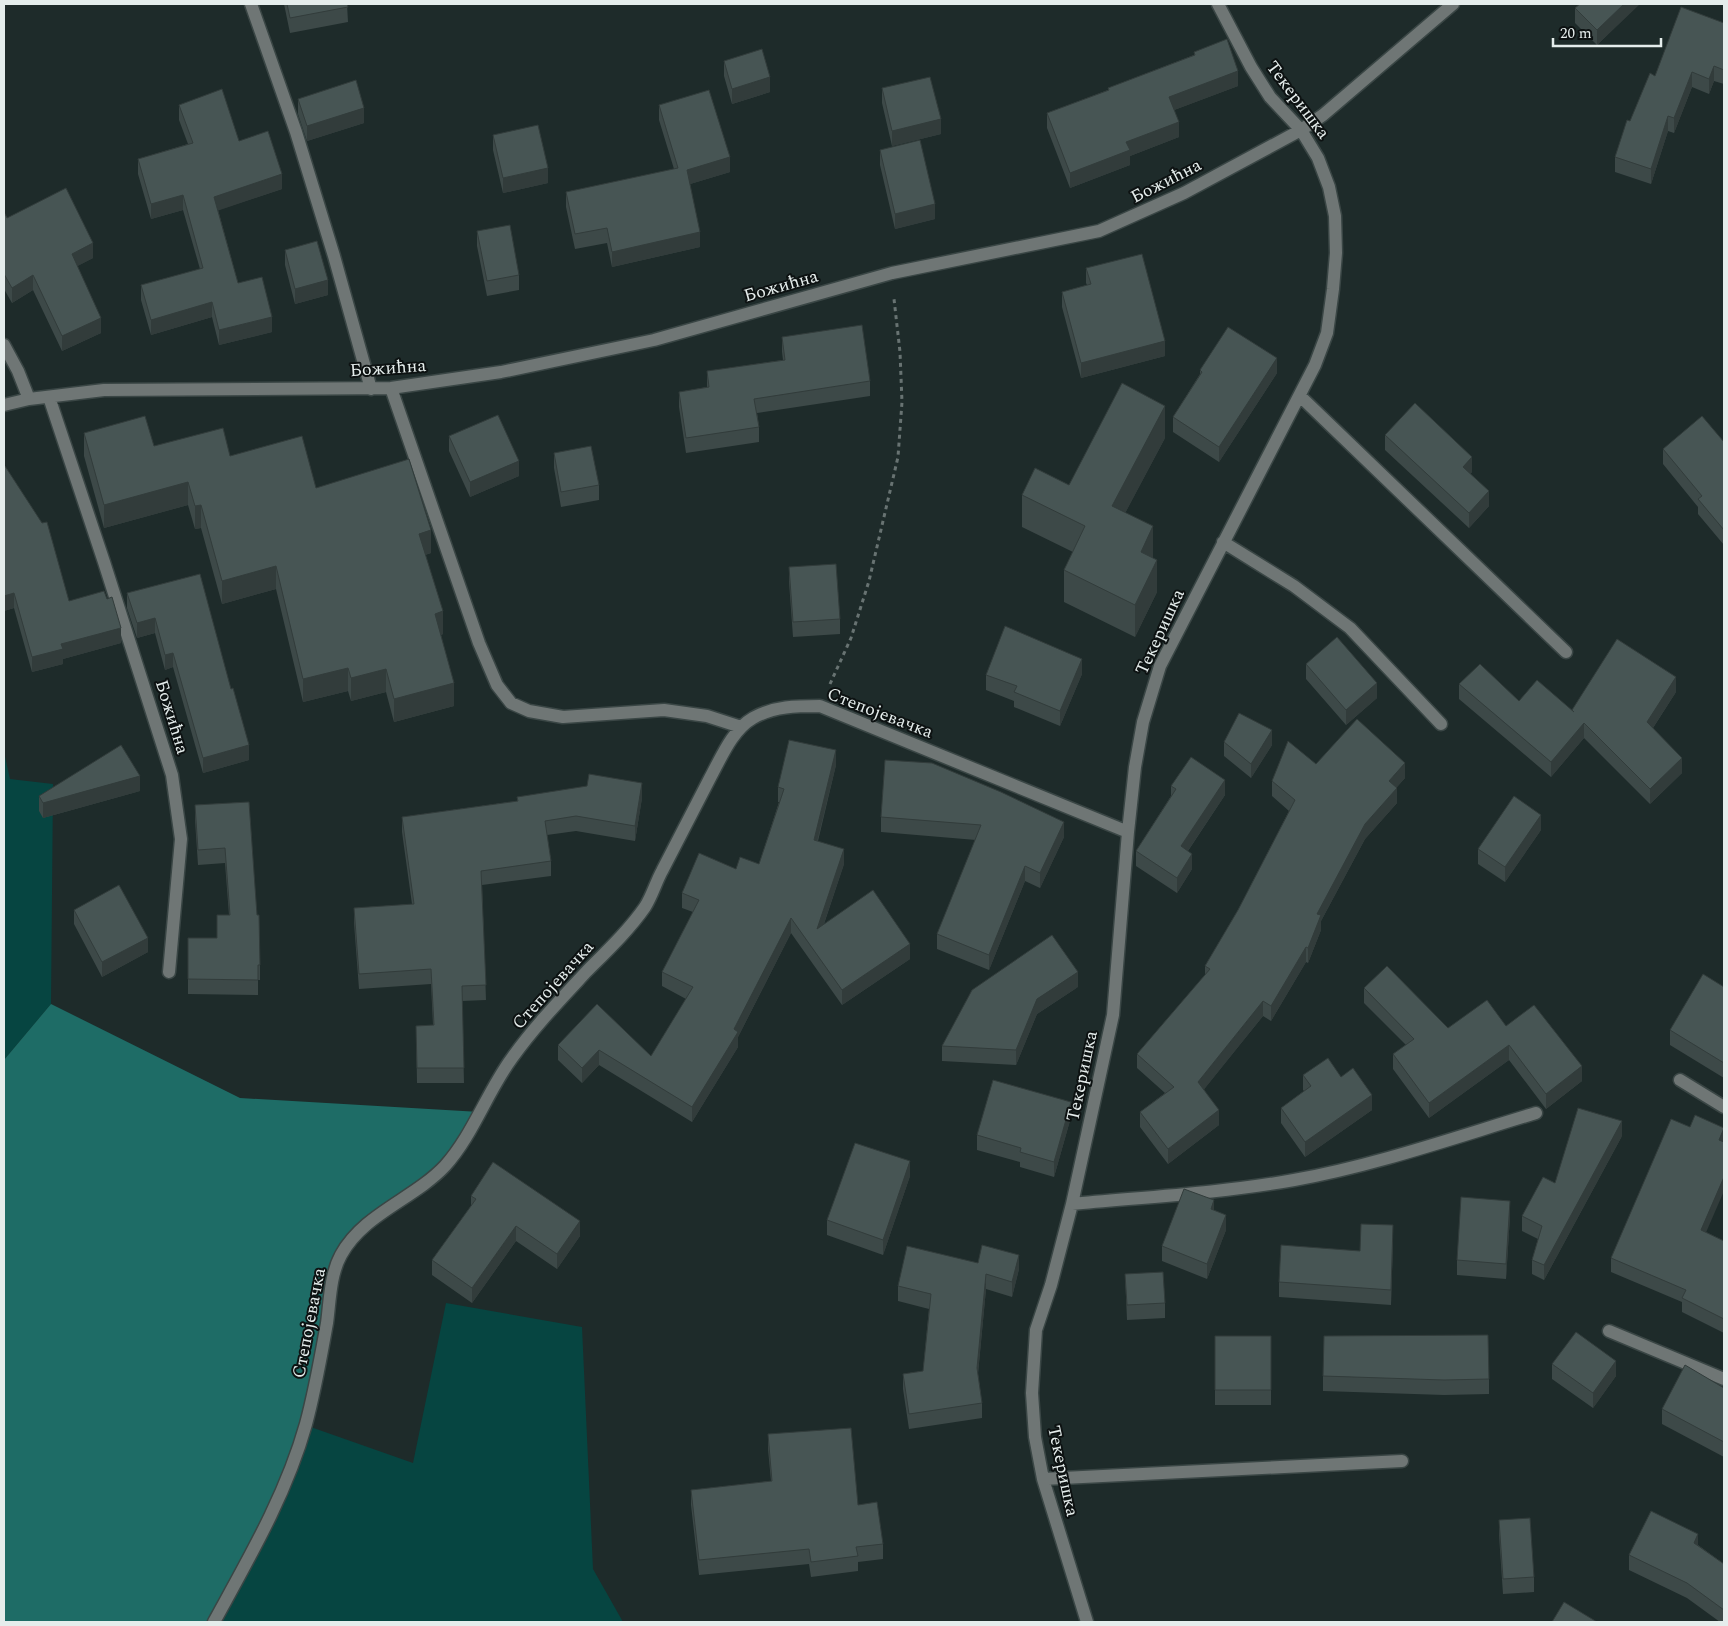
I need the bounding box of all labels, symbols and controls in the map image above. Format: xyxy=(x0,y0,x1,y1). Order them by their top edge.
scale bar xyxy=(1553,15,1660,47)
text: 20 m xyxy=(1560,22,1592,45)
street label: Текеришка xyxy=(1259,55,1337,145)
street label: Божићна xyxy=(1126,152,1206,210)
street label: Божићна xyxy=(741,262,822,309)
street label: Божићна xyxy=(349,352,427,384)
street label: Текеришка xyxy=(1128,584,1192,679)
street label: Божићна xyxy=(148,677,196,758)
street label: Степојевачка xyxy=(823,680,937,746)
street label: Степојевачка xyxy=(506,934,601,1036)
street label: Текеришка xyxy=(1059,1028,1105,1124)
street label: Степојевачка xyxy=(285,1265,333,1380)
street label: Текеришка xyxy=(1040,1423,1086,1519)

